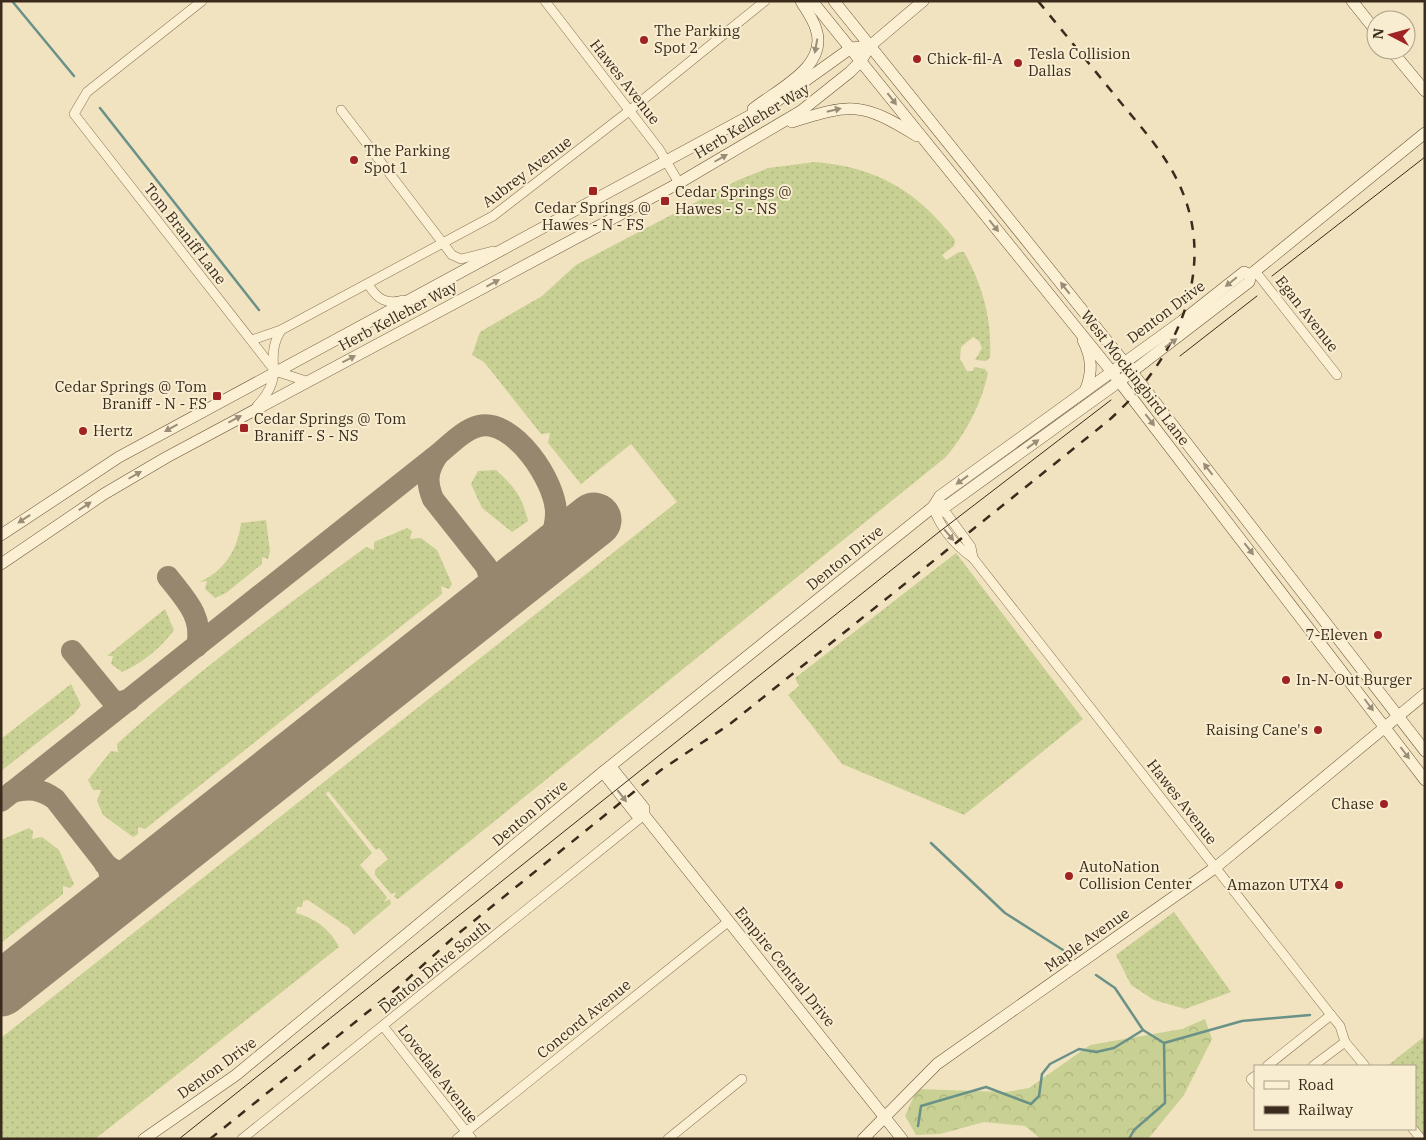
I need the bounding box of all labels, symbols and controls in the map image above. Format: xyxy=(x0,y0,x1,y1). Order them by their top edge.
north arrow xyxy=(1366,10,1416,60)
place label: The Parking Spot 2 xyxy=(654,21,740,57)
text: N xyxy=(1369,27,1388,40)
marker: The Parking Spot 2 xyxy=(638,34,650,46)
street label: Hawes Avenue xyxy=(586,35,665,128)
one-way arrow xyxy=(811,38,819,54)
place label: Tesla Collision Dallas xyxy=(1028,44,1131,80)
place label: Chick-fil-A xyxy=(927,49,1003,68)
marker: Chick-fil-A xyxy=(911,53,923,65)
marker: Tesla Collision Dallas xyxy=(1012,57,1024,69)
street label: Herb Kelleher Way xyxy=(691,79,813,163)
one-way arrow xyxy=(886,93,897,106)
one-way arrow xyxy=(827,106,842,114)
street label: Aubrey Avenue xyxy=(478,132,575,211)
place label: The Parking Spot 1 xyxy=(364,141,450,177)
marker: The Parking Spot 1 xyxy=(348,154,360,166)
one-way arrow xyxy=(714,154,727,163)
street label: Tom Braniff Lane xyxy=(140,179,231,288)
place label: Cedar Springs @ Hawes - S - NS xyxy=(675,182,792,218)
marker: Cedar Springs @ Hawes - N - FS xyxy=(587,185,599,197)
marker: Cedar Springs @ Hawes - S - NS xyxy=(659,195,671,207)
place label: Cedar Springs @ Hawes - N - FS xyxy=(535,198,651,234)
one-way arrow xyxy=(988,219,999,232)
street label: Egan Avenue xyxy=(1272,272,1343,356)
street label: Herb Kelleher Way xyxy=(335,276,460,355)
street label: Denton Drive xyxy=(1123,276,1209,347)
one-way arrow xyxy=(1225,277,1238,288)
one-way arrow xyxy=(486,278,499,287)
one-way arrow xyxy=(1060,282,1071,295)
street label: West Mockingbird Lane xyxy=(1077,306,1194,449)
one-way arrow xyxy=(1164,338,1178,348)
one-way arrow xyxy=(342,355,356,363)
place label: Cedar Springs @ Tom Braniff - N - FS xyxy=(55,377,207,413)
marker: Cedar Springs @ Tom Braniff - N - FS xyxy=(211,390,223,402)
place label: Cedar Springs @ Tom Braniff - S - NS xyxy=(254,409,406,445)
one-way arrow xyxy=(1144,413,1155,426)
one-way arrow xyxy=(228,415,243,423)
place label: Hertz xyxy=(93,421,133,440)
marker: Cedar Springs @ Tom Braniff - S - NS xyxy=(238,422,250,434)
one-way arrow xyxy=(163,424,178,432)
marker: Hertz xyxy=(77,425,89,437)
one-way arrow xyxy=(1026,439,1039,449)
one-way arrow xyxy=(1202,463,1213,476)
one-way arrow xyxy=(128,471,143,479)
one-way arrow xyxy=(955,475,969,485)
one-way arrow xyxy=(79,501,92,511)
one-way arrow xyxy=(17,514,31,524)
street label: Denton Drive xyxy=(803,521,887,594)
one-way arrow xyxy=(944,528,955,541)
one-way arrow xyxy=(1243,542,1254,555)
place label: 7-Eleven xyxy=(1305,625,1368,644)
marker: 7-Eleven xyxy=(1372,629,1384,641)
place label: In-N-Out Burger xyxy=(1296,670,1412,689)
marker: In-N-Out Burger xyxy=(1280,674,1292,686)
one-way arrow xyxy=(1364,698,1374,712)
place label: Raising Cane's xyxy=(1206,720,1308,739)
marker: Raising Cane's xyxy=(1312,724,1324,736)
one-way arrow xyxy=(1400,746,1410,760)
street label: Hawes Avenue xyxy=(1143,755,1222,848)
street label: Denton Drive xyxy=(488,775,571,850)
one-way arrow xyxy=(617,789,628,802)
place label: Chase xyxy=(1331,794,1374,813)
marker: Chase xyxy=(1378,798,1390,810)
place label: AutoNation Collision Center xyxy=(1079,857,1192,893)
marker: AutoNation Collision Center xyxy=(1063,870,1075,882)
place label: Amazon UTX4 xyxy=(1227,875,1329,894)
marker: Amazon UTX4 xyxy=(1333,879,1345,891)
street label: Empire Central Drive xyxy=(731,903,840,1031)
street label: Maple Avenue xyxy=(1041,903,1133,976)
street label: Denton Drive South xyxy=(375,916,494,1017)
street label: Concord Avenue xyxy=(533,975,635,1062)
street label: Lovedale Avenue xyxy=(394,1021,483,1127)
street label: Denton Drive xyxy=(174,1033,260,1103)
legend xyxy=(1254,1065,1416,1130)
text: Road xyxy=(1298,1075,1334,1094)
text: Railway xyxy=(1298,1100,1353,1119)

